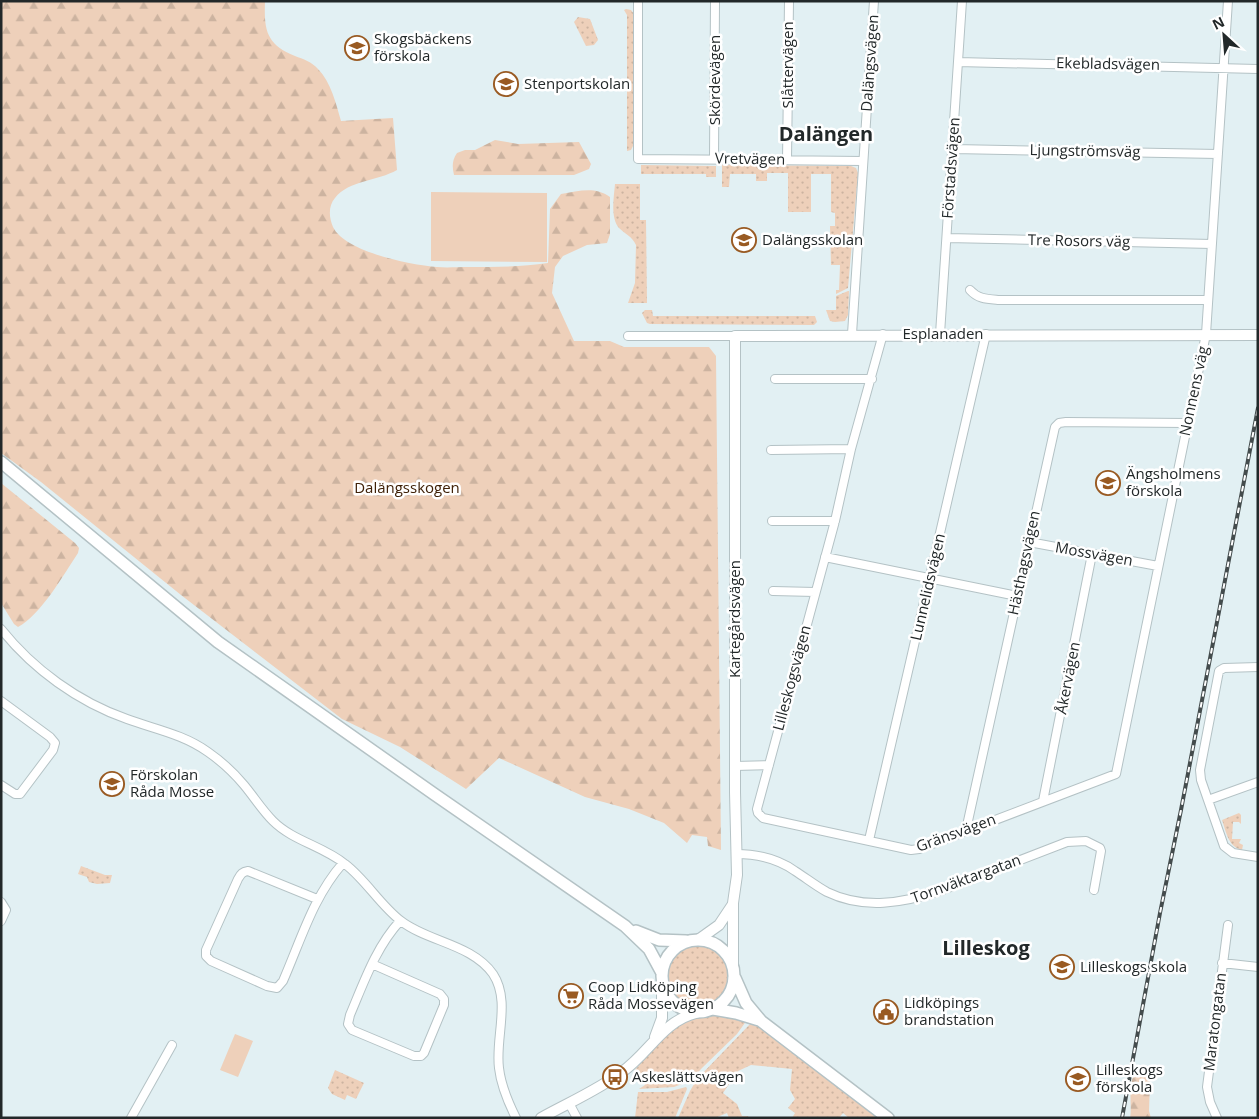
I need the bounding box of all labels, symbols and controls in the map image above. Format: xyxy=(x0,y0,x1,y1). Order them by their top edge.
north arrow xyxy=(1199,10,1249,60)
text: N xyxy=(1209,12,1227,34)
street label: Dalängsvägen xyxy=(856,14,882,112)
street label: Slåttervägen xyxy=(777,21,797,109)
place label: Skogsbäckens förskola xyxy=(374,28,472,65)
school or university icon: Skogsbäckens förskola xyxy=(344,35,370,61)
street label: Skördevägen xyxy=(704,35,724,125)
street label: Ekebladsvägen xyxy=(1056,52,1160,74)
school or university icon: Stenportskolan xyxy=(493,71,519,97)
place label: Stenportskolan xyxy=(524,73,630,93)
street label: Förstadsvägen xyxy=(936,117,964,219)
district label: Dalängen xyxy=(779,120,873,147)
street label: Ljungströmsväg xyxy=(1029,139,1141,161)
street label: Vretvägen xyxy=(715,147,785,169)
school or university icon: Dalängsskolan xyxy=(731,227,757,253)
place label: Dalängsskolan xyxy=(762,229,863,249)
street label: Tre Rosors väg xyxy=(1028,229,1130,251)
street label: Esplanaden xyxy=(902,323,984,343)
street label: Nonnens väg xyxy=(1174,344,1212,438)
place label: Ängsholmens förskola xyxy=(1126,463,1221,500)
school or university icon: Ängsholmens förskola xyxy=(1095,470,1121,496)
park label: Dalängsskogen xyxy=(354,477,460,497)
street label: Hästhagsvägen xyxy=(1002,509,1044,617)
street label: Lunnelidsvägen xyxy=(905,531,949,642)
street label: Mossvägen xyxy=(1054,536,1135,570)
street label: Kartegårdsvägen xyxy=(724,560,744,678)
street label: Lilleskogsvägen xyxy=(767,623,815,733)
street label: Åkervägen xyxy=(1050,640,1084,716)
place label: Förskolan Råda Mosse xyxy=(130,764,214,801)
school or university icon: Förskolan Råda Mosse xyxy=(99,771,125,797)
street label: Gränsvägen xyxy=(913,808,998,856)
street label: Tornväktargatan xyxy=(908,849,1023,907)
district label: Lilleskog xyxy=(942,934,1030,961)
school or university icon: Lilleskogs skola xyxy=(1049,954,1075,980)
place label: Lilleskogs skola xyxy=(1080,956,1187,976)
street label: Maratongatan xyxy=(1198,971,1230,1072)
place label: Coop Lidköping Råda Mossevägen xyxy=(588,976,714,1013)
supermarket icon: Coop Lidköping Råda Mossevägen xyxy=(558,983,584,1009)
place label: Lidköpings brandstation xyxy=(904,992,994,1029)
public building icon: Lidköpings brandstation xyxy=(873,999,899,1025)
place label: Lilleskogs förskola xyxy=(1096,1059,1163,1096)
bus stop icon: Askeslättsvägen xyxy=(602,1064,628,1090)
place label: Askeslättsvägen xyxy=(632,1066,744,1086)
school or university icon: Lilleskogs förskola xyxy=(1065,1066,1091,1092)

